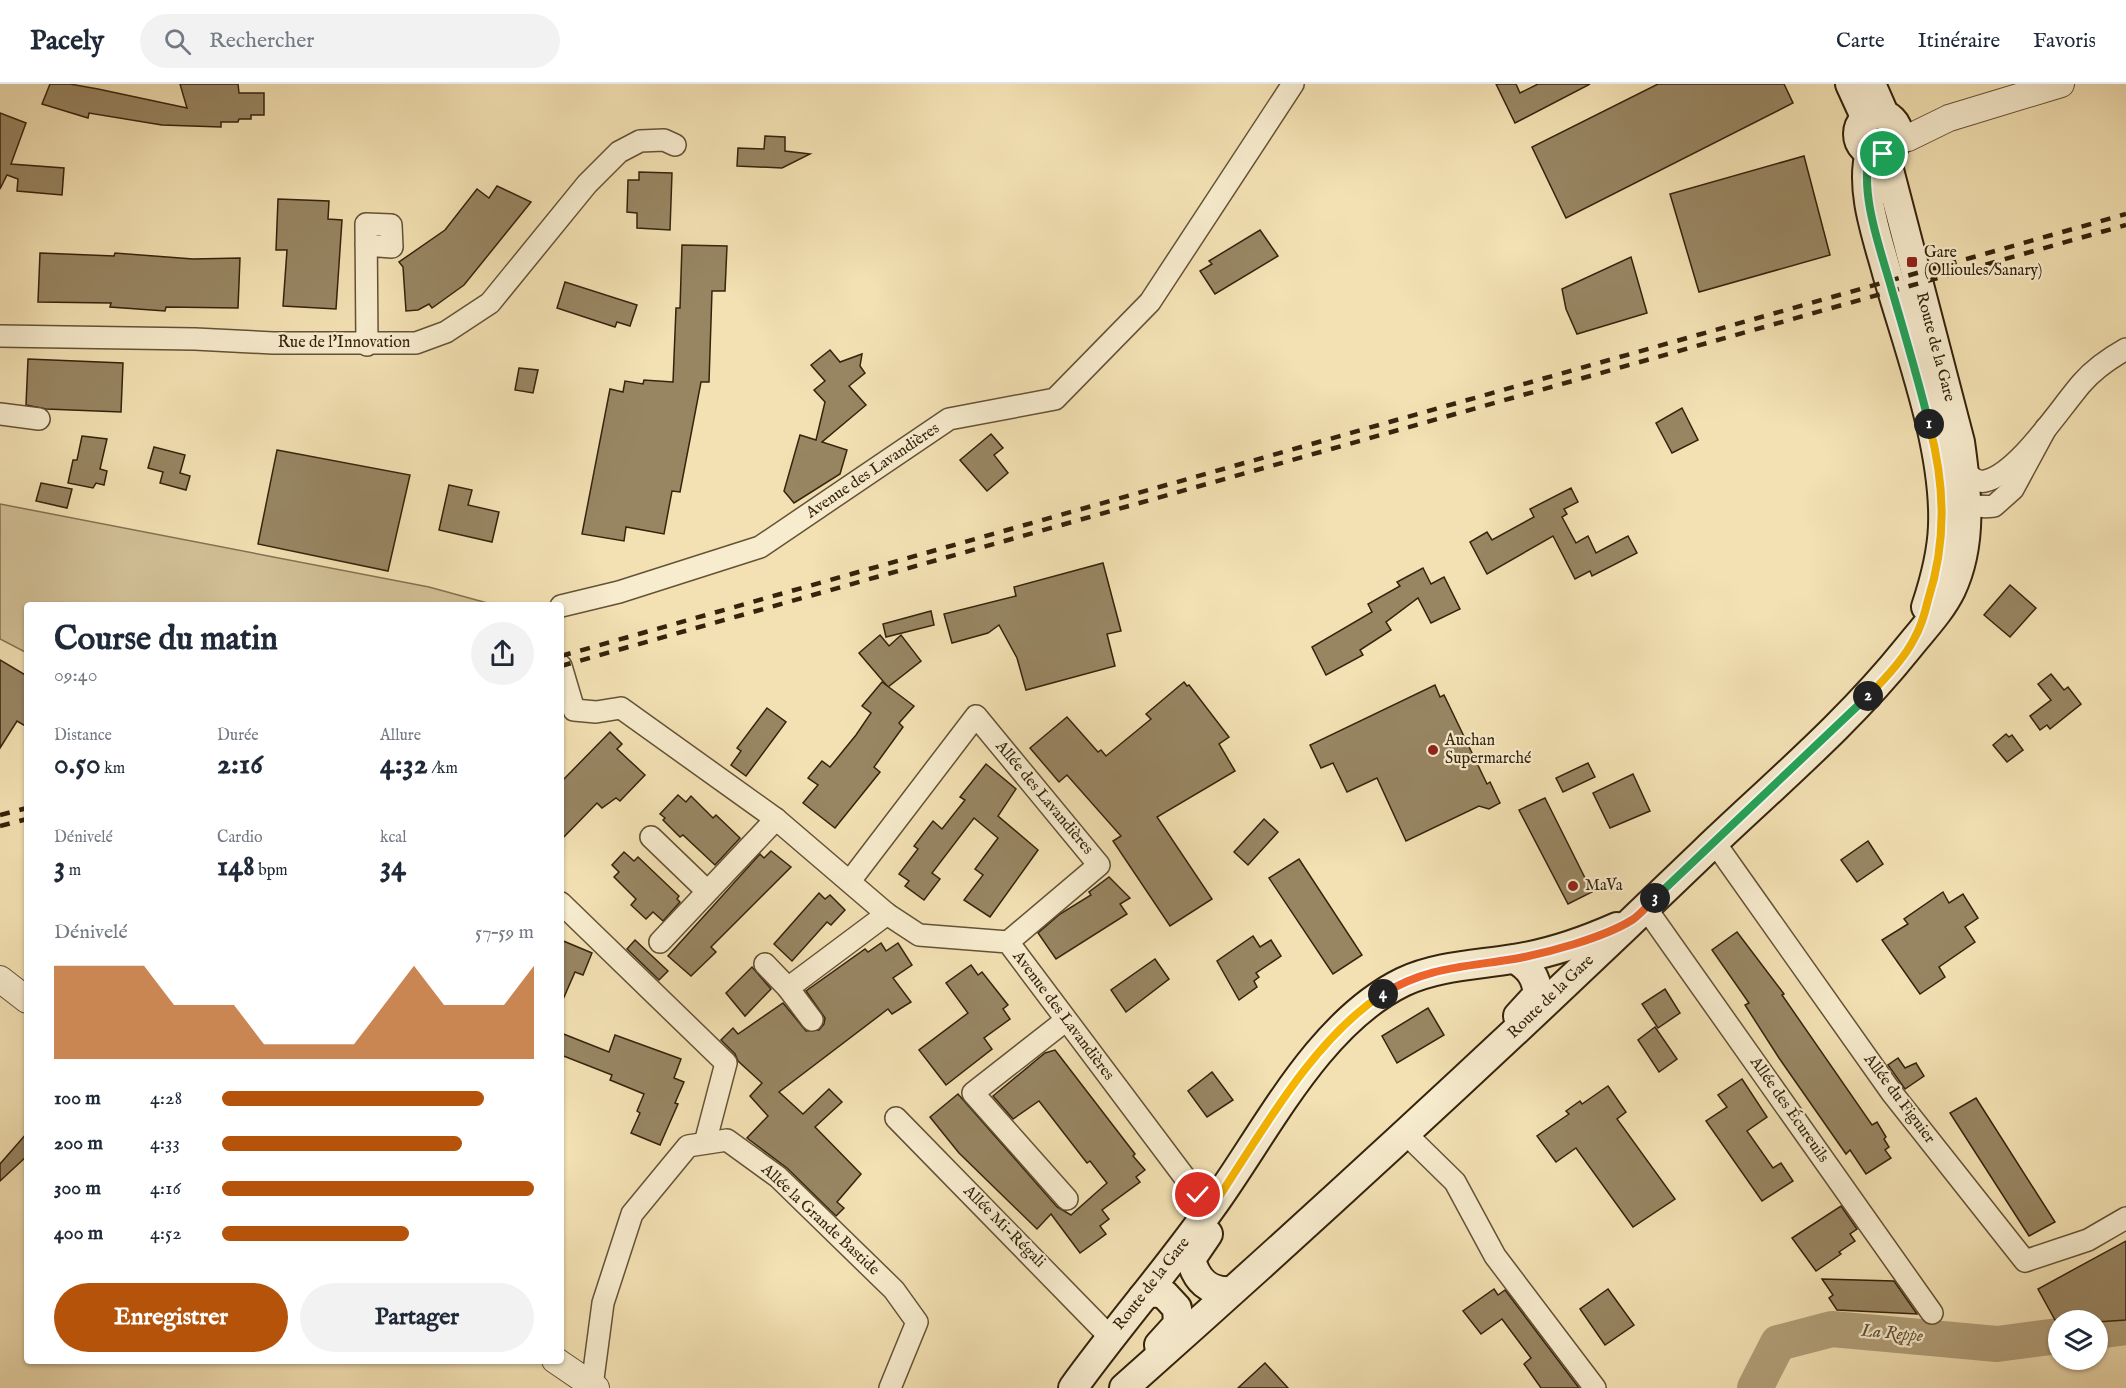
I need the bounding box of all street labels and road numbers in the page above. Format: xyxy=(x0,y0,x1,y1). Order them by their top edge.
street label: Route de la Gare xyxy=(1911,290,1959,404)
street label: Rue de l'Innovation xyxy=(278,333,411,353)
street label: Avenue des Lavandières xyxy=(802,419,944,524)
street label: Allée des Lavandières xyxy=(990,736,1098,859)
street label: Avenue des Lavandières xyxy=(1007,947,1118,1085)
street label: Route de la Gare xyxy=(1504,951,1598,1043)
street label: Allée du Figuier xyxy=(1858,1050,1939,1148)
street label: Allée des Écureuils xyxy=(1744,1051,1835,1167)
street label: Allée la Grande Bastide xyxy=(756,1159,883,1280)
street label: Allée Mi-Régali xyxy=(958,1181,1049,1272)
street label: Route de la Gare xyxy=(1110,1234,1194,1334)

